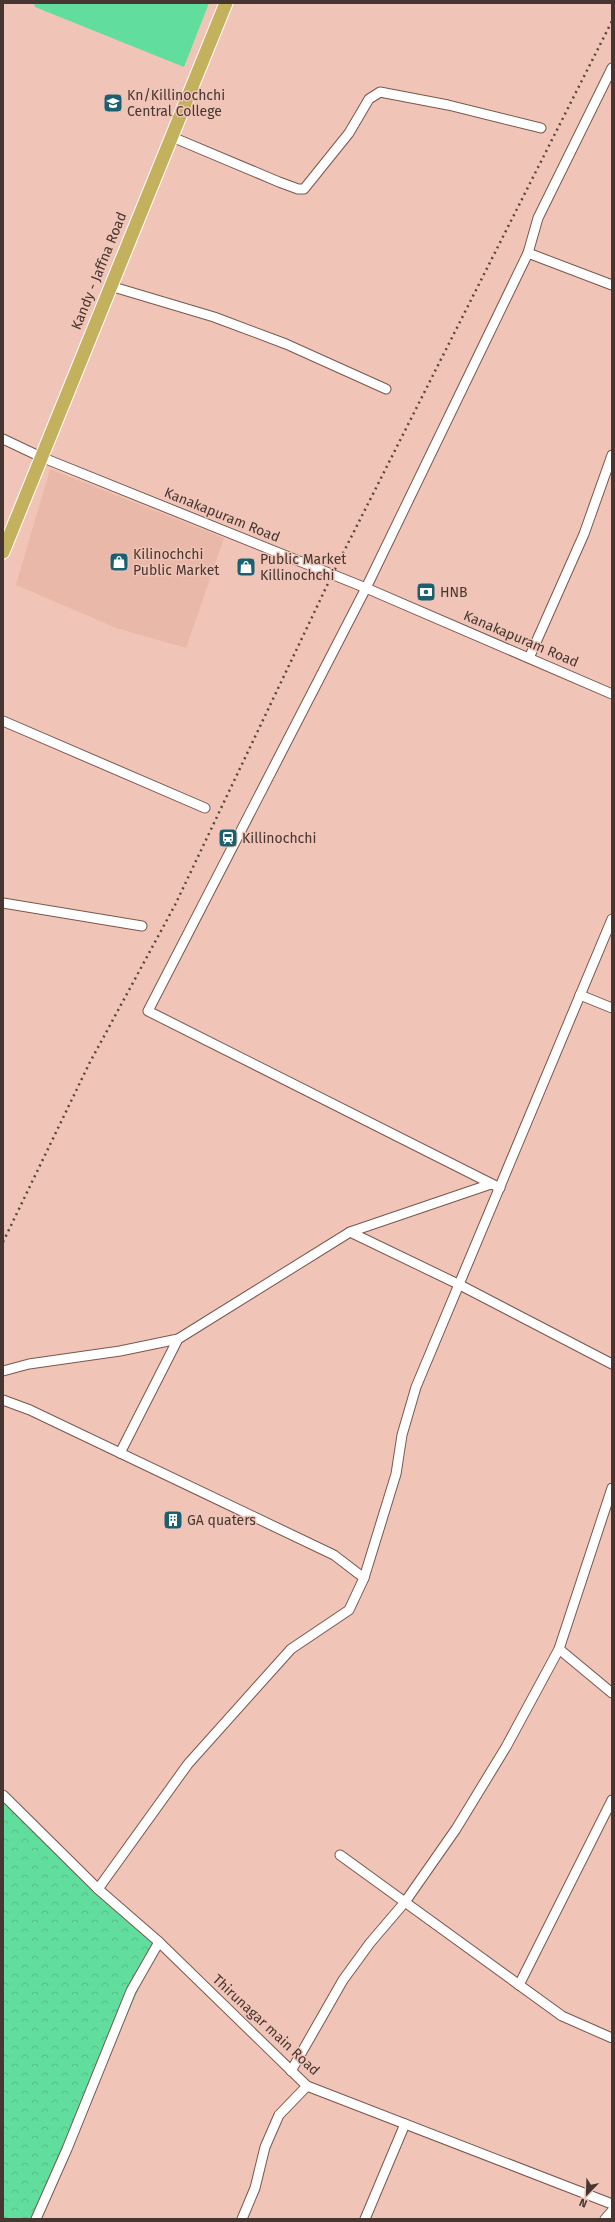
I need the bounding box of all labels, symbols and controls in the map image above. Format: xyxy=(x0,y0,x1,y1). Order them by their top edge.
place label: Kn/Killinochchi Central College xyxy=(127,87,225,120)
school or university icon: Kn/Killinochchi Central College xyxy=(102,92,124,114)
street label: Kandy - Jaffna Road xyxy=(68,210,130,332)
street label: Kanakapuram Road xyxy=(162,484,282,546)
place label: Kilinochchi Public Market xyxy=(133,546,220,579)
shop icon: Kilinochchi Public Market xyxy=(108,551,130,573)
place label: Public Market Killinochchi xyxy=(260,551,347,584)
shop icon: Public Market Killinochchi xyxy=(235,556,257,578)
bank icon: HNB xyxy=(415,581,437,603)
place label: HNB xyxy=(440,584,468,601)
street label: Kanakapuram Road xyxy=(461,607,581,671)
station icon: Killinochchi xyxy=(217,827,239,849)
place label: Killinochchi xyxy=(242,830,316,847)
building icon: GA quaters xyxy=(162,1509,184,1531)
place label: GA quaters xyxy=(187,1512,256,1529)
street label: Thirunagar main Road xyxy=(209,1971,323,2079)
north arrow xyxy=(567,2174,607,2214)
text: N xyxy=(577,2195,589,2210)

